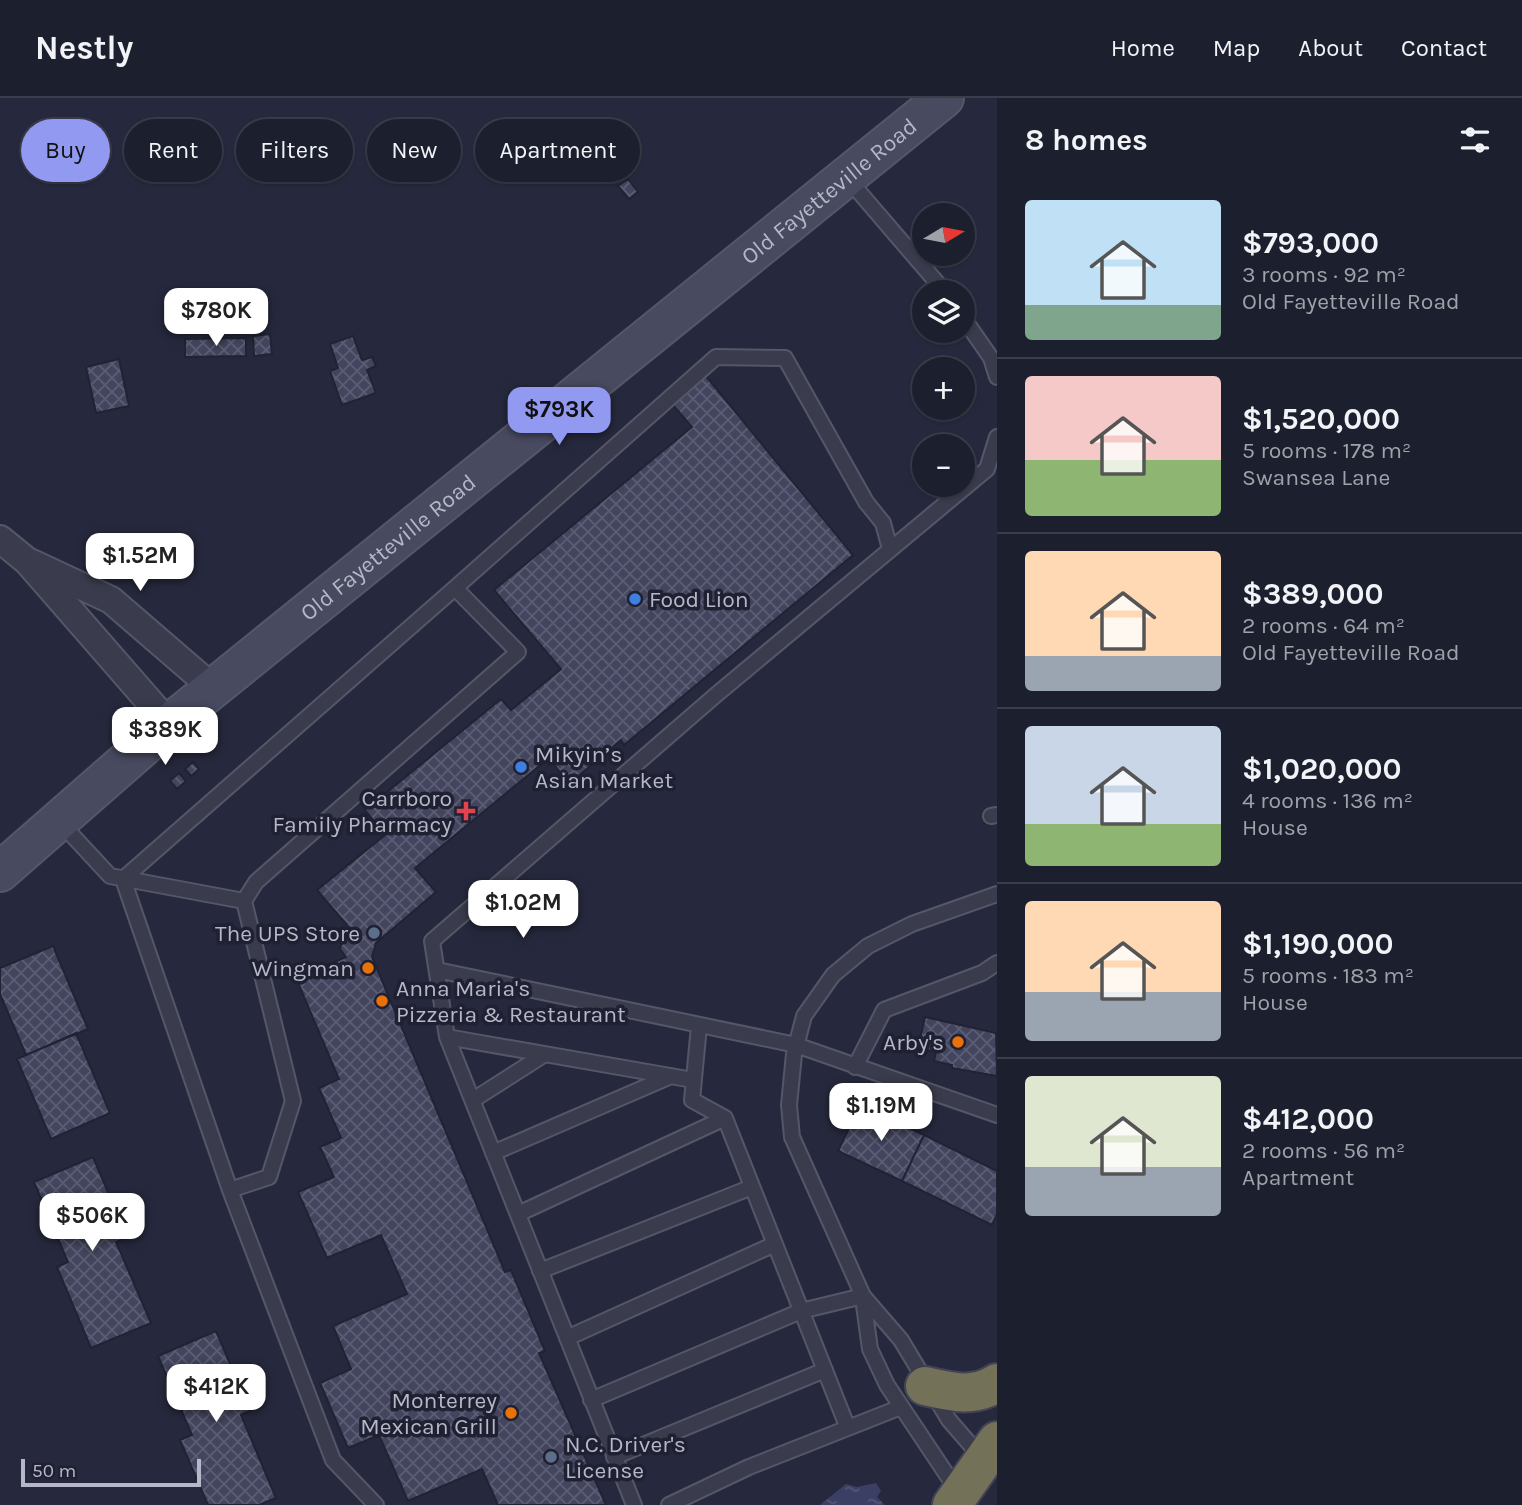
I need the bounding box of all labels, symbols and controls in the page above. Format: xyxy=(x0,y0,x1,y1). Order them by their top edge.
text: Nestly xyxy=(35,29,133,67)
text: Home xyxy=(1111,34,1175,62)
text: Map xyxy=(1213,34,1260,62)
text: About xyxy=(1298,34,1363,62)
text: Contact xyxy=(1401,34,1487,62)
street label: Old Fayetteville Road xyxy=(736,112,922,270)
chip: Buy xyxy=(21,119,110,182)
chip: Rent xyxy=(124,119,222,182)
chip: Filters xyxy=(236,119,353,182)
chip: New xyxy=(367,119,461,182)
chip: Apartment xyxy=(475,119,640,182)
icon: filters xyxy=(1456,121,1494,159)
text: 8 homes xyxy=(1025,122,1148,158)
north arrow xyxy=(912,203,975,266)
map controls xyxy=(912,203,975,497)
text: $793,000 xyxy=(1242,225,1379,261)
icon: home xyxy=(1081,228,1165,312)
text: 3 rooms · 92 m² xyxy=(1242,261,1406,288)
button: layers xyxy=(912,280,975,343)
pin: $780K xyxy=(167,288,265,348)
text: Old Fayetteville Road xyxy=(1242,288,1460,315)
text: $780K xyxy=(180,297,252,324)
button: + xyxy=(912,357,975,420)
pin: $793K xyxy=(510,388,608,447)
text: $793K xyxy=(524,396,594,423)
text: $1,520,000 xyxy=(1242,401,1400,437)
icon: home xyxy=(1081,404,1165,488)
button: − xyxy=(912,434,975,497)
text: 5 rooms · 178 m² xyxy=(1242,437,1411,464)
text: Swansea Lane xyxy=(1242,464,1390,491)
street label: Old Fayetteville Road xyxy=(295,468,481,626)
pin: $1.52M xyxy=(83,533,197,593)
text: $1.52M xyxy=(102,542,178,569)
text: $389,000 xyxy=(1242,576,1384,612)
icon: home xyxy=(1081,579,1165,663)
place label: Food Lion xyxy=(649,586,749,613)
marker: Food Lion xyxy=(627,591,643,607)
text: 2 rooms · 64 m² xyxy=(1242,612,1405,639)
text: Old Fayetteville Road xyxy=(1242,639,1460,666)
pin: $389K xyxy=(116,708,214,767)
text: $389K xyxy=(128,716,202,743)
place label: Mikyin’s Asian Market xyxy=(535,741,673,794)
text: $1,020,000 xyxy=(1242,751,1402,787)
icon: home xyxy=(1081,754,1165,838)
marker: Mikyin’s Asian Market xyxy=(513,759,529,775)
place label: Carrboro Family Pharmacy xyxy=(273,785,452,838)
text: 4 rooms · 136 m² xyxy=(1242,787,1413,814)
marker: Carrboro Family Pharmacy xyxy=(458,803,474,819)
text: House xyxy=(1242,814,1308,841)
pin: $1.02M xyxy=(466,880,580,940)
text: $1.02M xyxy=(484,889,562,916)
place label: The UPS Store xyxy=(215,920,360,947)
marker: The UPS Store xyxy=(366,925,382,941)
text: $1,190,000 xyxy=(1242,926,1393,962)
icon: home xyxy=(1081,929,1165,1013)
place label: Wingman xyxy=(252,955,354,982)
marker: Wingman xyxy=(360,960,376,976)
text: 5 rooms · 183 m² xyxy=(1242,962,1414,989)
place label: Anna Maria's Pizzeria & Restaurant xyxy=(396,975,626,1028)
text: House xyxy=(1242,989,1308,1016)
marker: Anna Maria's Pizzeria & Restaurant xyxy=(374,993,390,1009)
place label: Arby's xyxy=(883,1029,944,1056)
marker: Arby's xyxy=(950,1034,966,1050)
pin: $1.19M xyxy=(824,1084,938,1143)
text: $1.19M xyxy=(845,1092,917,1119)
text: $412,000 xyxy=(1242,1101,1374,1137)
icon: home xyxy=(1081,1104,1165,1188)
text: 2 rooms · 56 m² xyxy=(1242,1137,1405,1164)
text: Apartment xyxy=(1242,1164,1354,1191)
pin: $506K xyxy=(43,1194,141,1253)
text: $506K xyxy=(56,1202,128,1229)
pin: $412K xyxy=(167,1364,265,1424)
text: $412K xyxy=(183,1373,249,1400)
place label: Monterrey Mexican Grill xyxy=(360,1387,497,1440)
marker: Monterrey Mexican Grill xyxy=(503,1405,519,1421)
place label: N.C. Driver's License xyxy=(565,1431,686,1484)
marker: N.C. Driver's License xyxy=(543,1449,559,1465)
scale bar xyxy=(21,1456,201,1488)
text: 50 m xyxy=(32,1460,76,1482)

